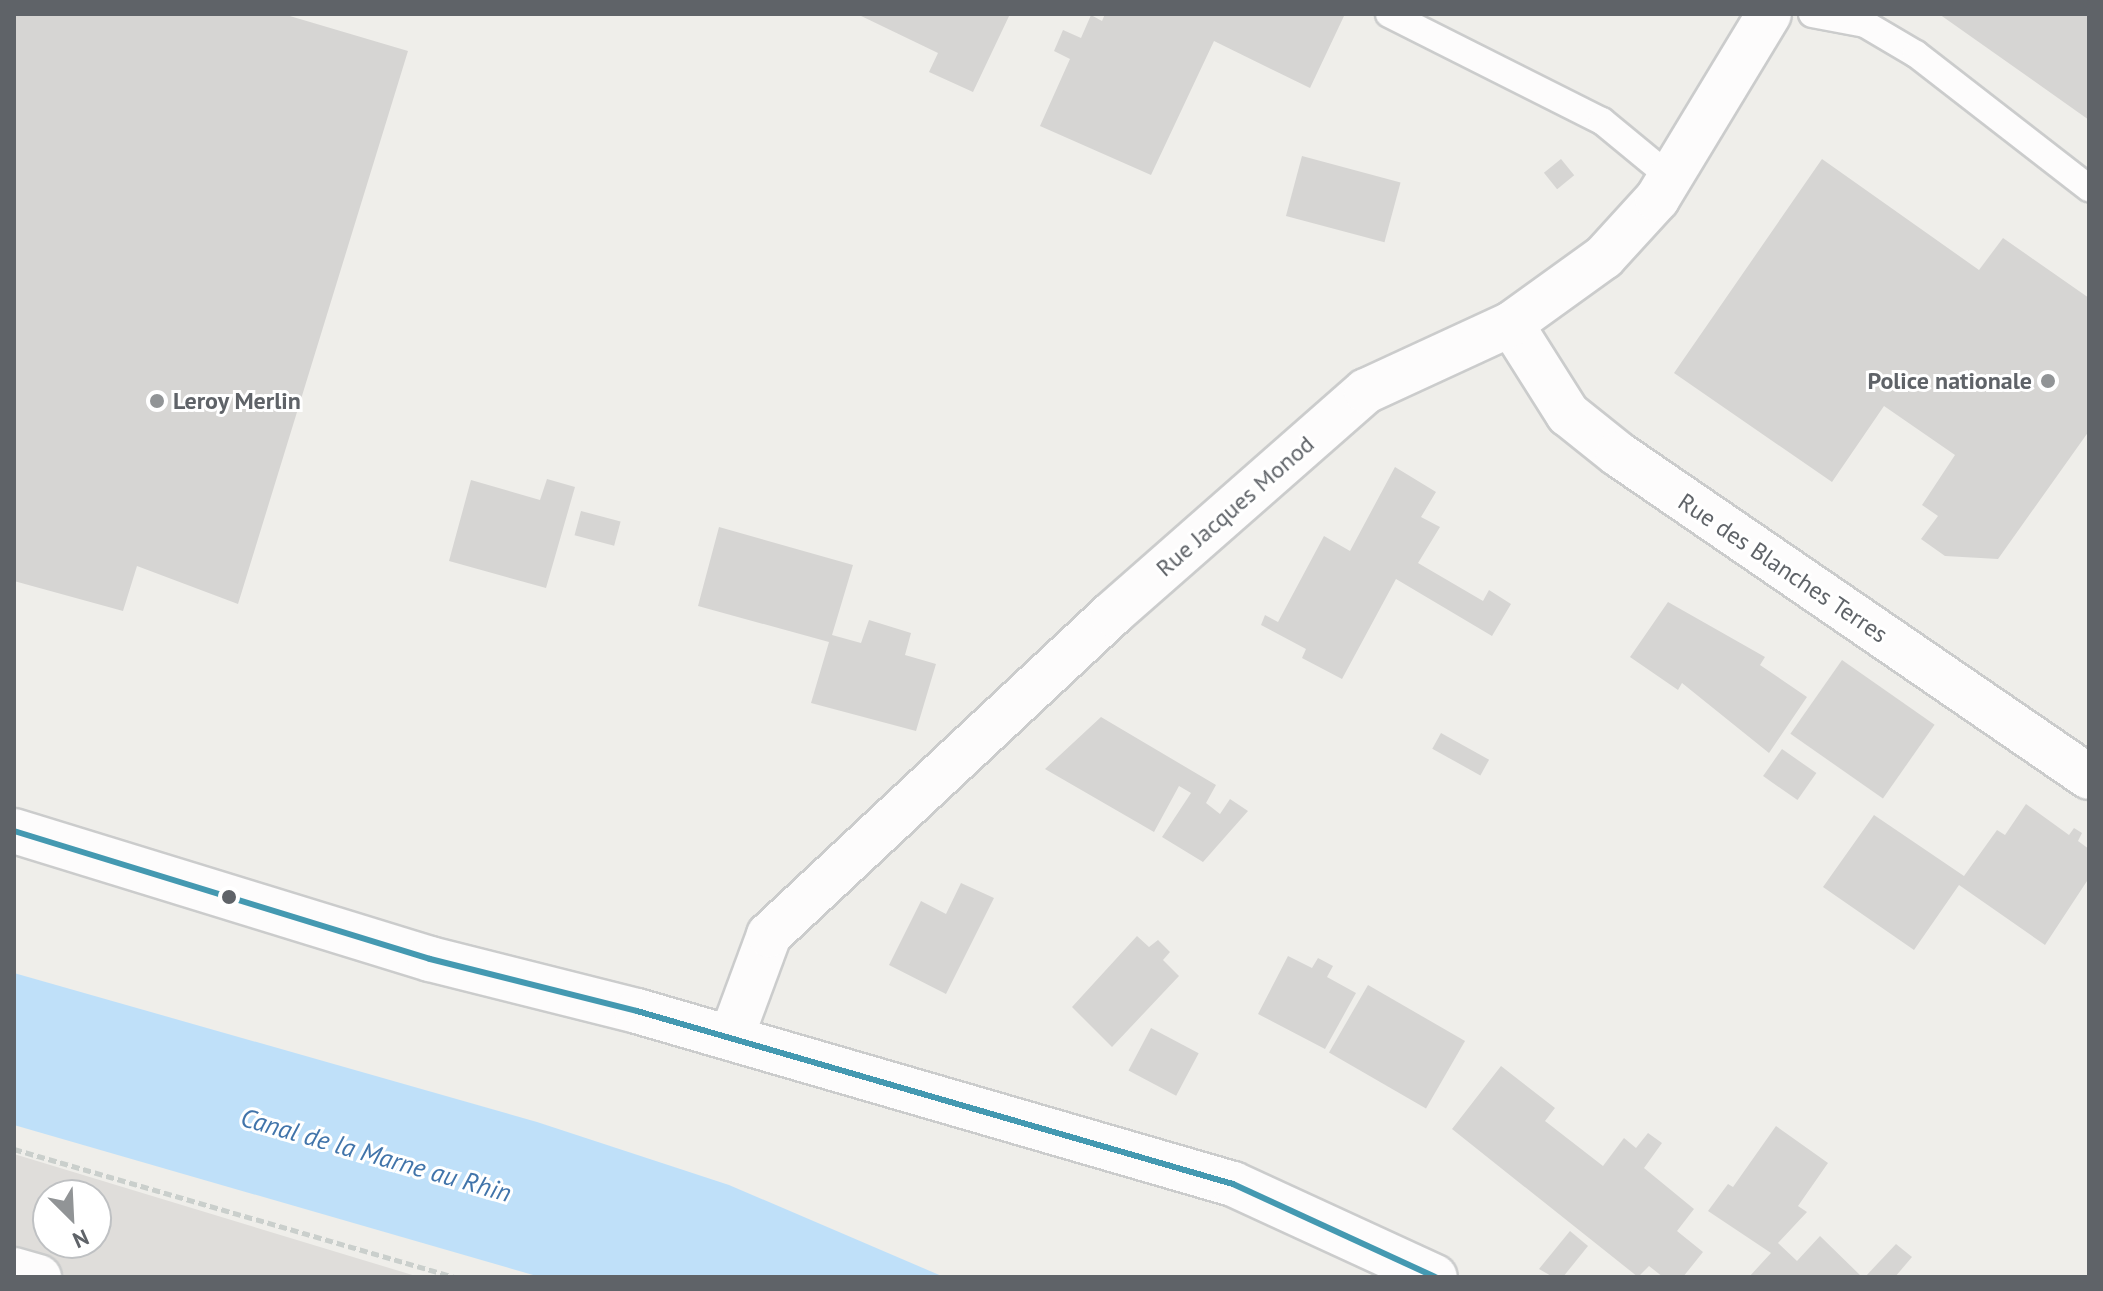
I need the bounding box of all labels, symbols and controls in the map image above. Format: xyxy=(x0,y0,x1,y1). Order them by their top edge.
place label: Police nationale xyxy=(1868,367,2032,395)
marker: Police nationale xyxy=(2039,372,2057,390)
place label: Leroy Merlin xyxy=(173,387,302,415)
marker: Leroy Merlin xyxy=(148,392,166,410)
street label: Rue Jacques Monod xyxy=(1150,430,1320,582)
street label: Rue des Blanches Terres xyxy=(1673,487,1893,649)
unlabelled marker xyxy=(221,889,237,905)
water label: Canal de la Marne au Rhin xyxy=(237,1101,515,1209)
north arrow xyxy=(32,1179,112,1259)
text: N xyxy=(69,1223,93,1255)

